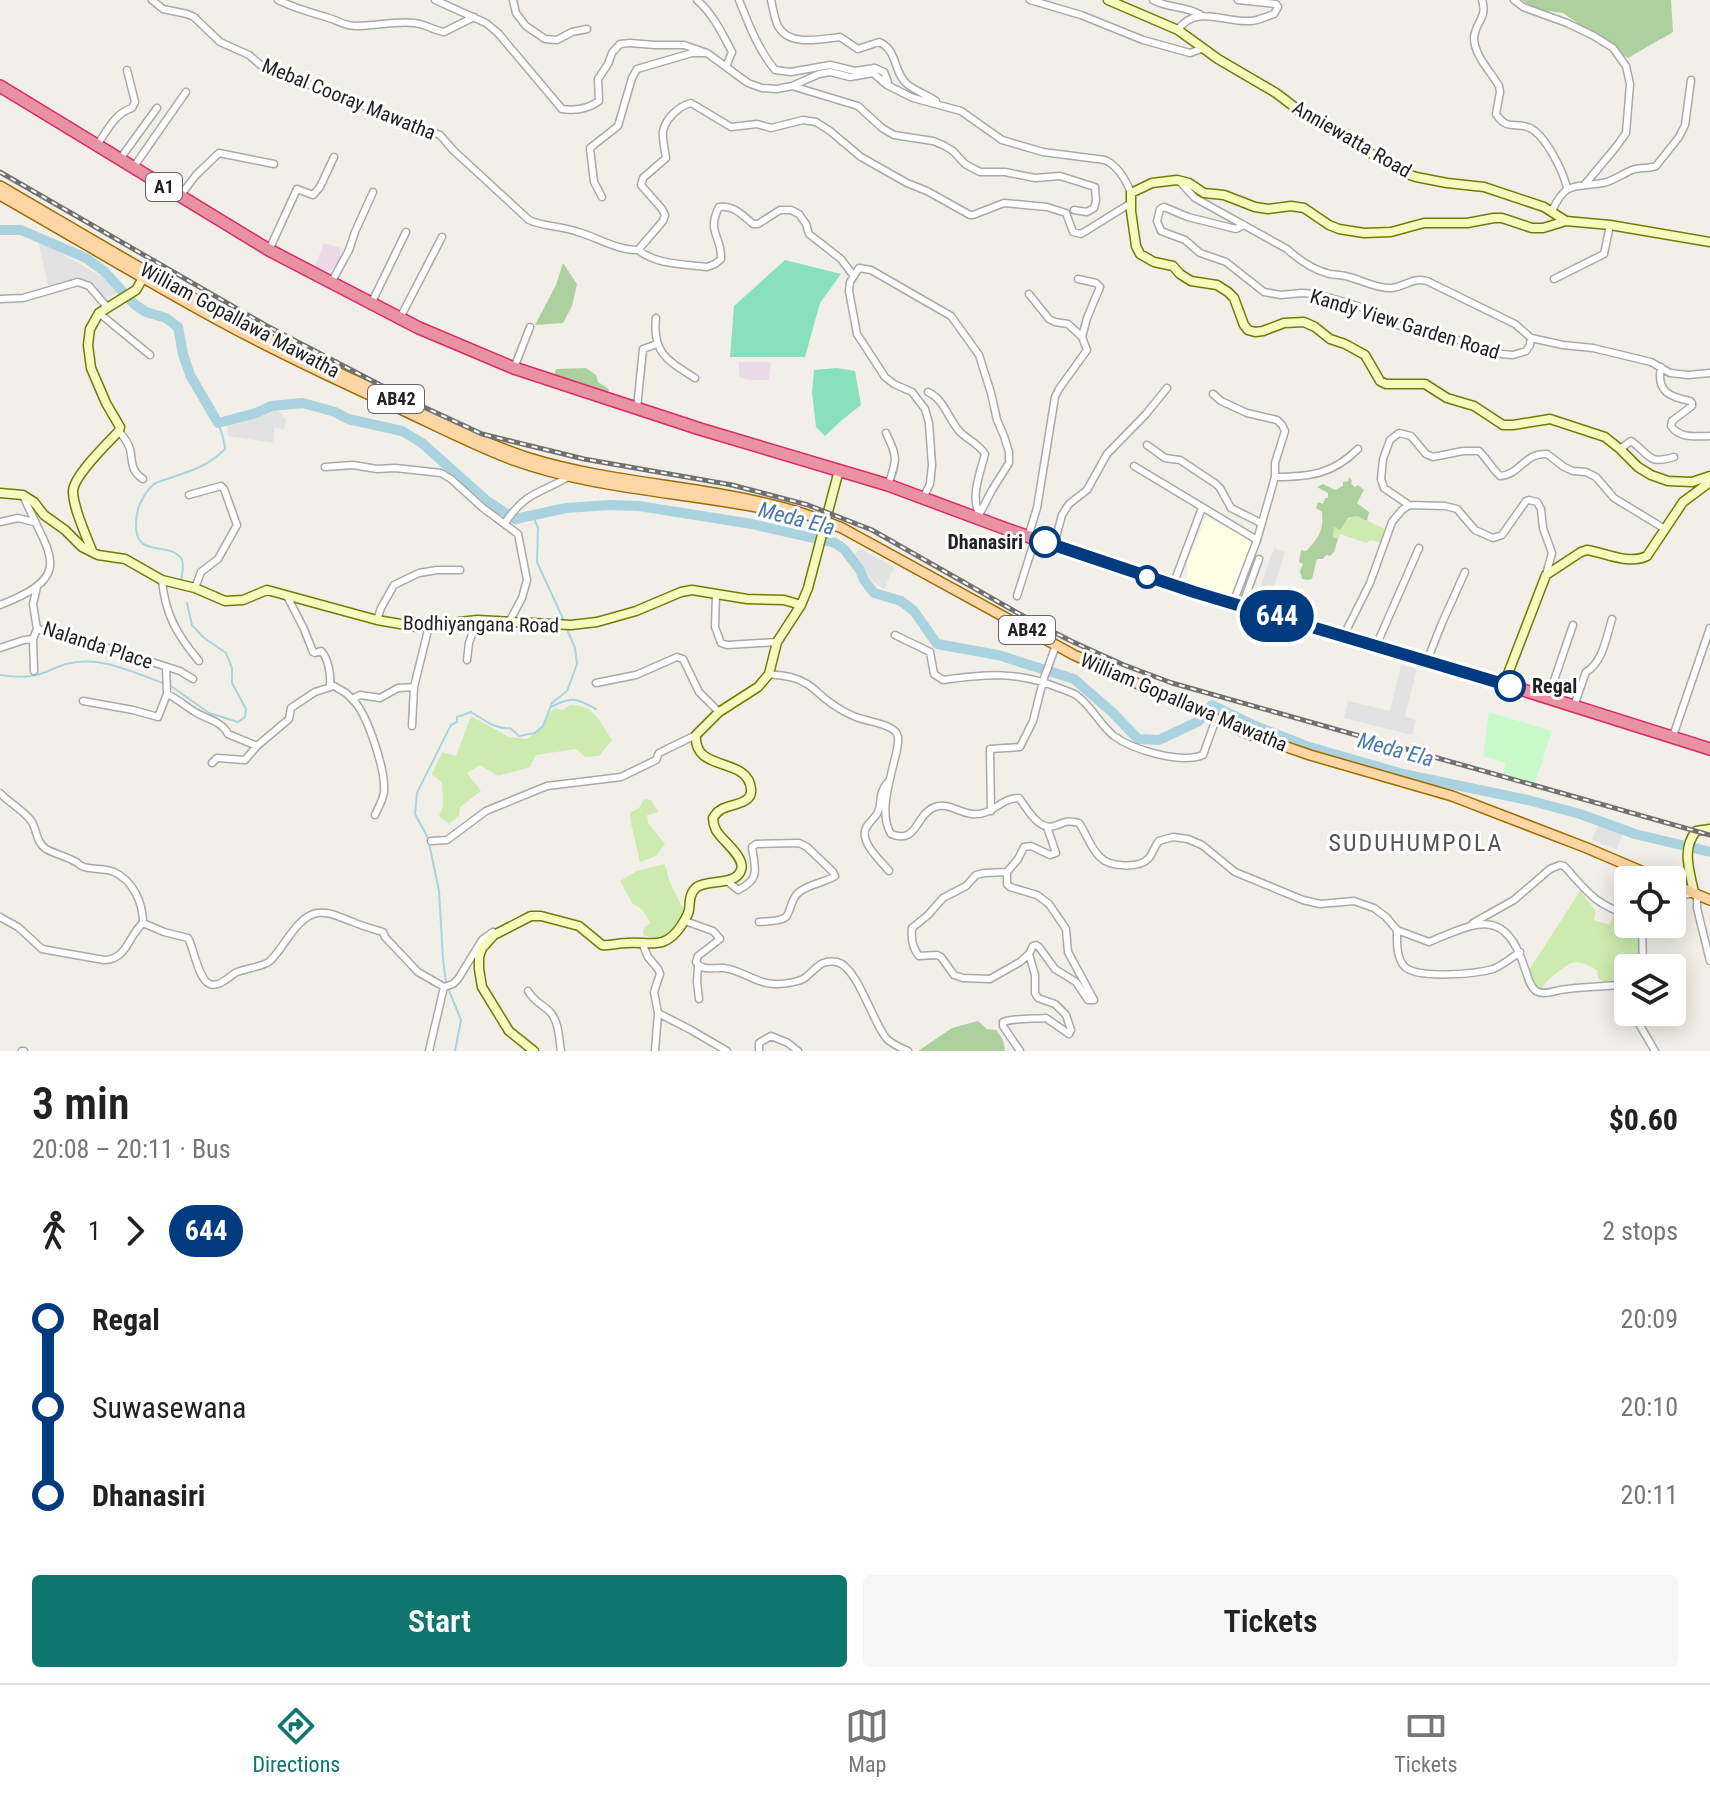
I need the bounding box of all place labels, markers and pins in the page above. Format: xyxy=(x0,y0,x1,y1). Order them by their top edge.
marker: Dhanasiri xyxy=(1030,527,1060,557)
place label: Dhanasiri xyxy=(947,530,1023,554)
unlabelled marker xyxy=(1136,566,1158,588)
marker: Regal xyxy=(1495,671,1525,701)
place label: Regal xyxy=(1532,674,1577,698)

